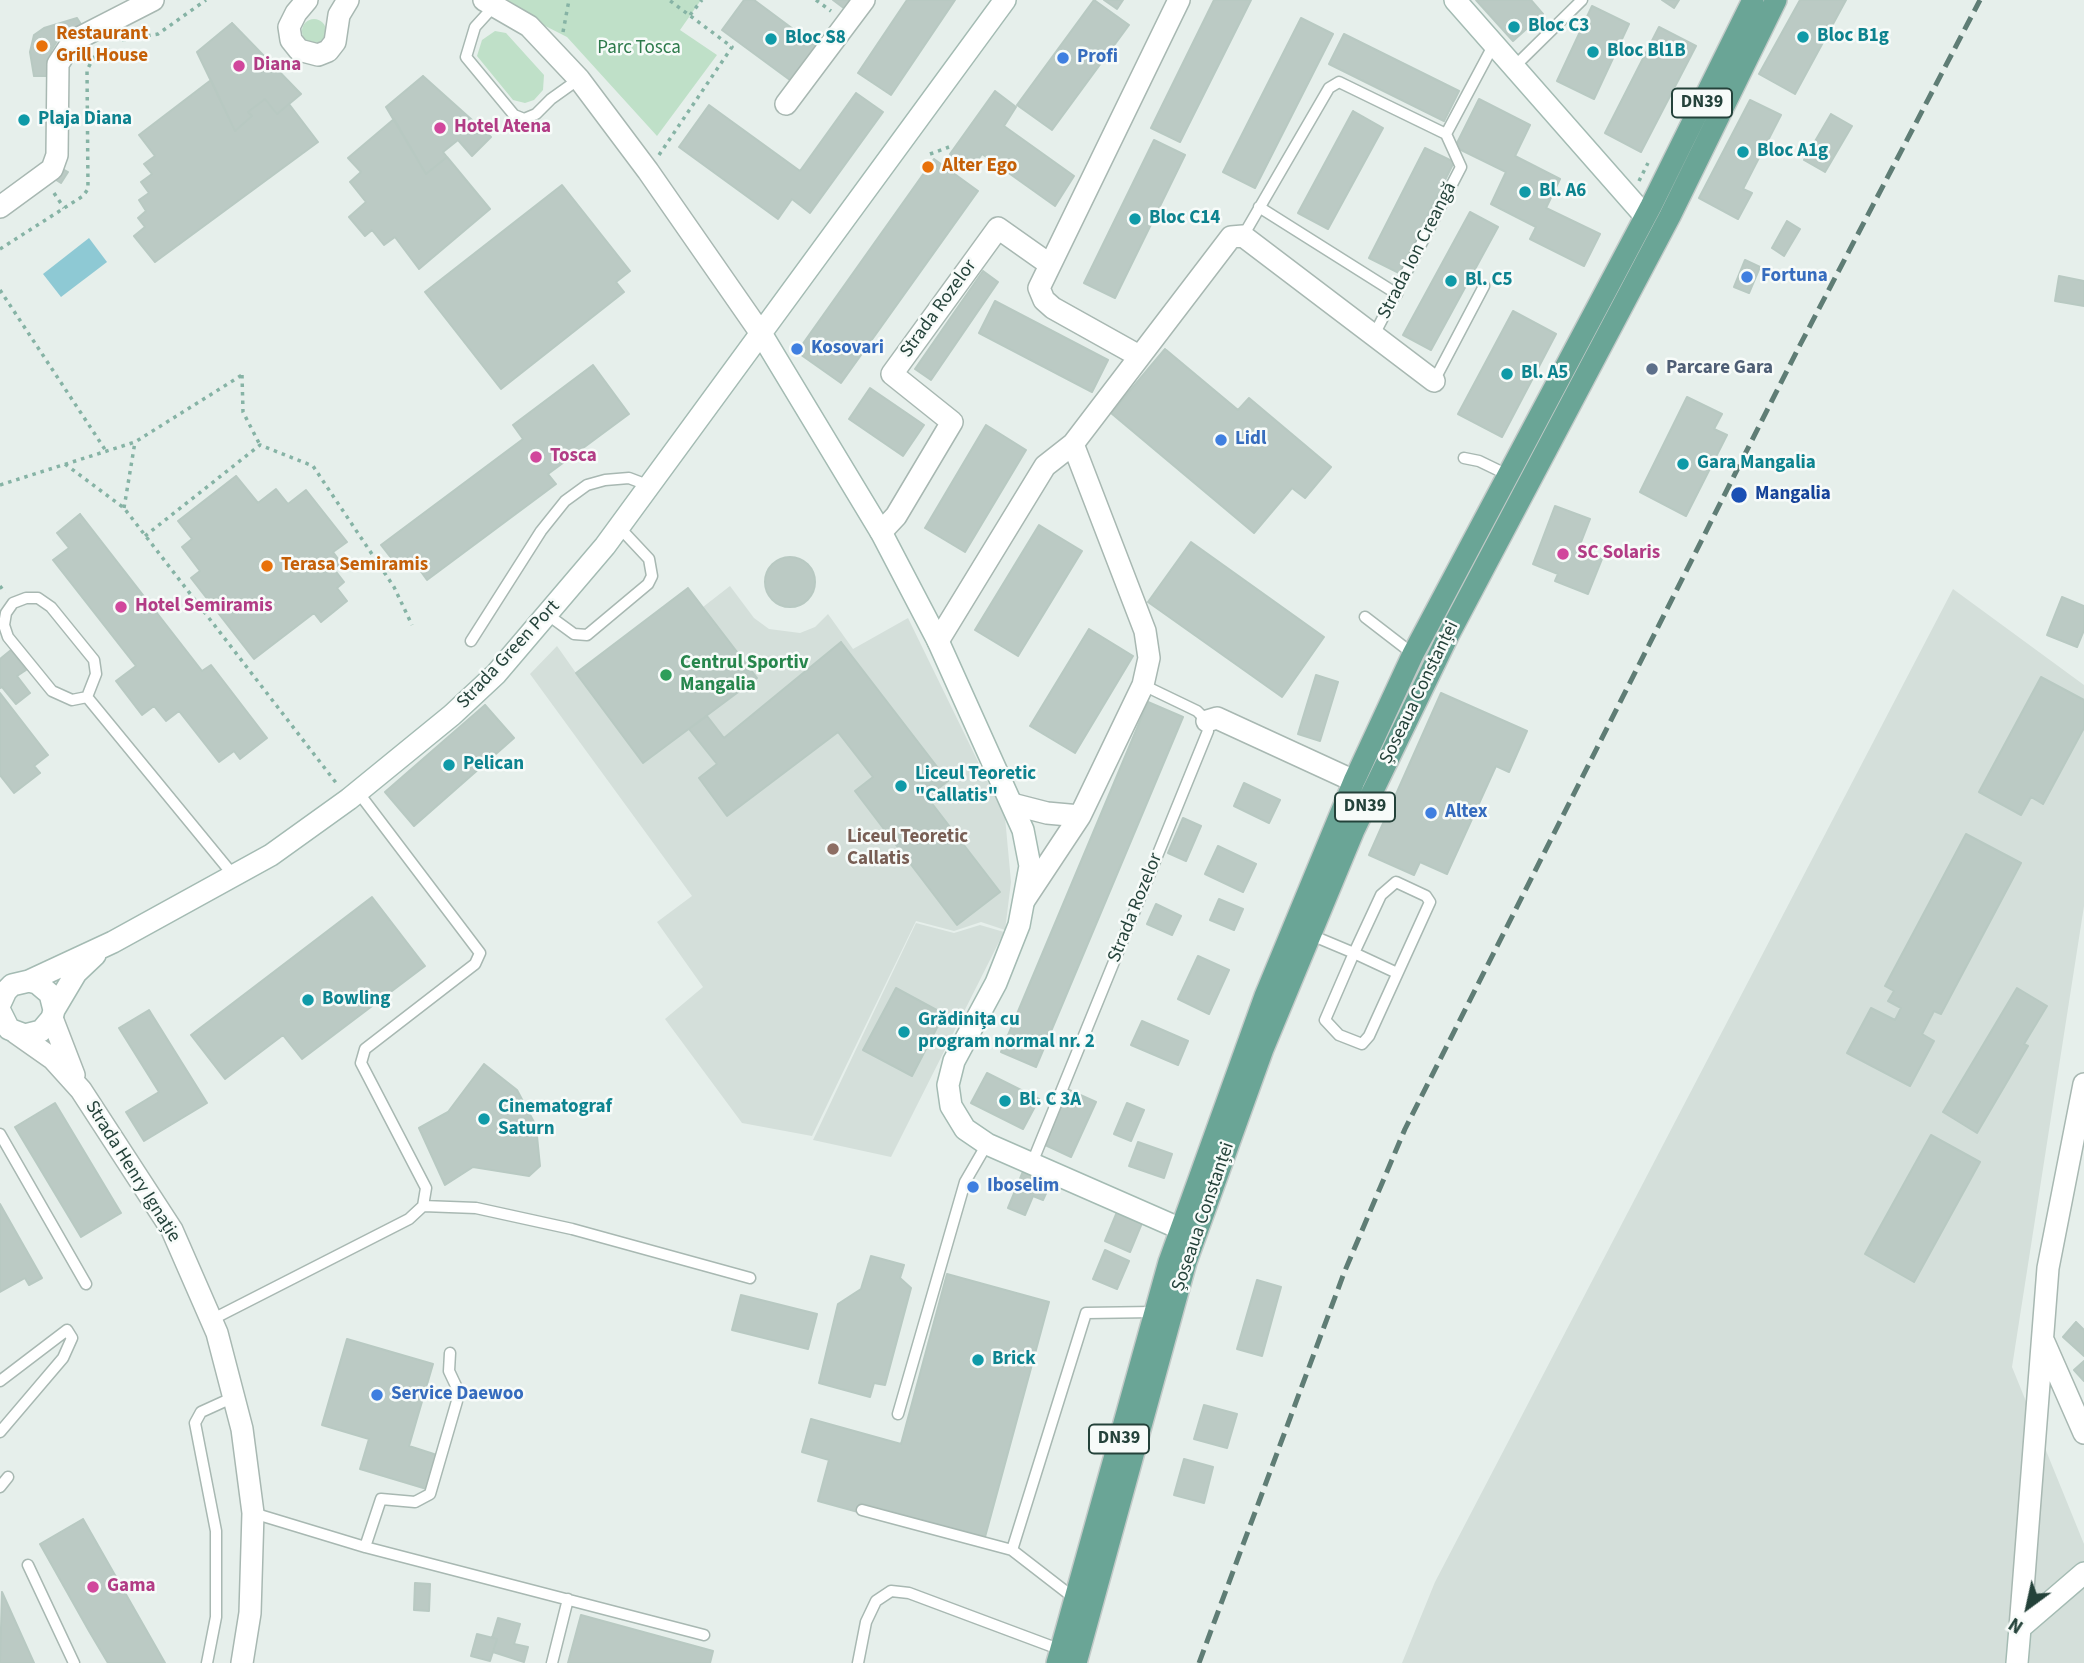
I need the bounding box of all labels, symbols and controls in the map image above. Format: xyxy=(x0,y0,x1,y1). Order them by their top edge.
place label: Bloc C3 xyxy=(1528,16,1589,38)
marker: Bloc C3 xyxy=(1506,19,1522,35)
place label: Restaurant Grill House xyxy=(56,24,148,68)
place label: Bloc B1g xyxy=(1817,26,1889,48)
place label: Bloc S8 xyxy=(785,28,846,50)
marker: Bloc B1g xyxy=(1795,29,1811,45)
marker: Bloc S8 xyxy=(763,31,779,47)
marker: Restaurant Grill House xyxy=(34,38,50,54)
park label: Parc Tosca xyxy=(597,38,681,60)
place label: Bloc Bl1B xyxy=(1607,41,1686,63)
marker: Bloc Bl1B xyxy=(1585,44,1601,60)
place label: Profi xyxy=(1077,47,1118,69)
marker: Profi xyxy=(1055,50,1071,66)
place label: Diana xyxy=(253,55,301,77)
marker: Diana xyxy=(231,58,247,74)
road number: DN39 xyxy=(1672,88,1732,118)
place label: Plaja Diana xyxy=(38,109,132,131)
marker: Plaja Diana xyxy=(16,112,32,128)
place label: Hotel Atena xyxy=(454,117,551,139)
marker: Hotel Atena xyxy=(432,120,448,136)
place label: Bloc A1g xyxy=(1757,141,1828,163)
marker: Bloc A1g xyxy=(1735,144,1751,160)
place label: Alter Ego xyxy=(942,156,1017,178)
marker: Alter Ego xyxy=(920,159,936,175)
street label: Strada Ion Creangă xyxy=(1374,179,1462,323)
place label: Bl. A6 xyxy=(1539,181,1586,203)
marker: Bl. A6 xyxy=(1517,184,1533,200)
place label: Bloc C14 xyxy=(1149,208,1220,230)
marker: Bloc C14 xyxy=(1127,211,1143,227)
street label: Strada Rozelor xyxy=(896,256,982,362)
place label: Fortuna xyxy=(1761,266,1828,288)
marker: Fortuna xyxy=(1739,269,1755,285)
place label: Bl. C5 xyxy=(1465,270,1513,292)
marker: Bl. C5 xyxy=(1443,273,1459,289)
place label: Kosovari xyxy=(811,338,884,360)
marker: Kosovari xyxy=(789,341,805,357)
place label: Parcare Gara xyxy=(1666,358,1773,380)
marker: Parcare Gara xyxy=(1644,361,1660,377)
place label: Bl. A5 xyxy=(1521,363,1568,385)
marker: Bl. A5 xyxy=(1499,366,1515,382)
place label: Lidl xyxy=(1235,429,1266,451)
marker: Lidl xyxy=(1213,432,1229,448)
place label: Tosca xyxy=(550,446,597,468)
marker: Tosca xyxy=(528,449,544,465)
place label: Gara Mangalia xyxy=(1697,453,1816,475)
marker: Gara Mangalia xyxy=(1675,456,1691,472)
place label: Mangalia xyxy=(1755,484,1831,506)
marker: Mangalia xyxy=(1729,485,1749,505)
place label: SC Solaris xyxy=(1577,543,1660,565)
marker: SC Solaris xyxy=(1555,546,1571,562)
place label: Terasa Semiramis xyxy=(281,555,428,577)
marker: Terasa Semiramis xyxy=(259,558,275,574)
place label: Hotel Semiramis xyxy=(135,596,273,618)
street label: Strada Green Port xyxy=(453,596,565,714)
marker: Hotel Semiramis xyxy=(113,599,129,615)
street label: Șoseaua Constanței xyxy=(1376,618,1464,768)
place label: Centrul Sportiv Mangalia xyxy=(680,653,809,697)
marker: Centrul Sportiv Mangalia xyxy=(658,667,674,683)
place label: Pelican xyxy=(463,754,524,776)
marker: Pelican xyxy=(441,757,457,773)
place label: Liceul Teoretic "Callatis" xyxy=(915,764,1036,808)
marker: Liceul Teoretic "Callatis" xyxy=(893,778,909,794)
road number: DN39 xyxy=(1335,792,1395,822)
place label: Altex xyxy=(1445,802,1488,824)
marker: Altex xyxy=(1423,805,1439,821)
place label: Liceul Teoretic Callatis xyxy=(847,827,968,871)
marker: Liceul Teoretic Callatis xyxy=(825,841,841,857)
street label: Strada Rozelor xyxy=(1104,850,1168,966)
place label: Bowling xyxy=(322,989,390,1011)
marker: Bowling xyxy=(300,992,316,1008)
place label: Grădinița cu program normal nr. 2 xyxy=(918,1010,1095,1054)
marker: Grădinița cu program normal nr. 2 xyxy=(896,1024,912,1040)
place label: Bl. C 3A xyxy=(1019,1090,1081,1112)
marker: Bl. C 3A xyxy=(997,1093,1013,1109)
street label: Strada Henry Ignație xyxy=(79,1097,185,1247)
place label: Cinematograf Saturn xyxy=(498,1097,612,1141)
marker: Cinematograf Saturn xyxy=(476,1111,492,1127)
street label: Șoseaua Constanței xyxy=(1168,1139,1240,1295)
place label: Iboselim xyxy=(987,1176,1059,1198)
marker: Iboselim xyxy=(965,1179,981,1195)
place label: Brick xyxy=(992,1349,1036,1371)
marker: Brick xyxy=(970,1352,986,1368)
place label: Service Daewoo xyxy=(391,1384,524,1406)
marker: Service Daewoo xyxy=(369,1387,385,1403)
road number: DN39 xyxy=(1089,1424,1149,1454)
north arrow xyxy=(1993,1572,2063,1642)
place label: Gama xyxy=(107,1576,155,1598)
marker: Gama xyxy=(85,1579,101,1595)
text: N xyxy=(2004,1610,2029,1640)

